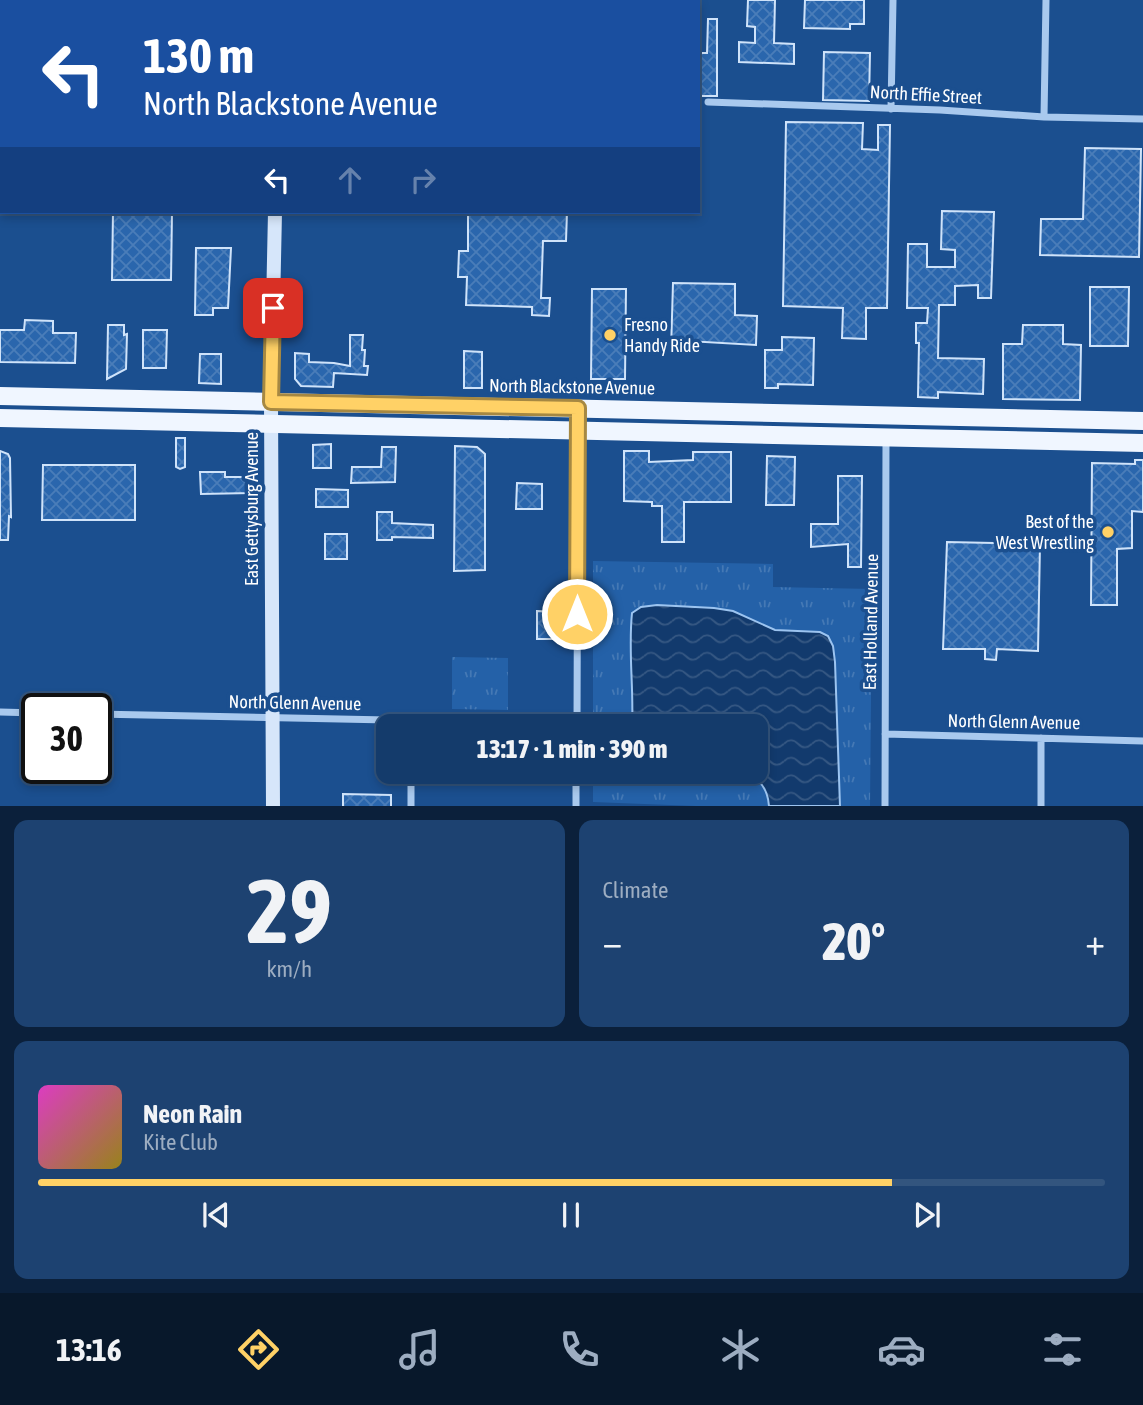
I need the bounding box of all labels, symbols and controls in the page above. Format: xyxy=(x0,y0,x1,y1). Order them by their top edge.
text: 130 m xyxy=(143,27,254,83)
icon: left xyxy=(28,28,119,119)
street label: North Effie Street xyxy=(869,81,983,108)
text: North Blackstone Avenue xyxy=(143,85,438,122)
icon: left xyxy=(258,161,296,199)
icon: ahead xyxy=(331,161,369,199)
icon: right xyxy=(404,161,442,199)
pin xyxy=(243,278,303,338)
icon: arrive xyxy=(254,289,292,327)
place label: Fresno Handy Ride xyxy=(624,314,700,356)
marker: Fresno Handy Ride xyxy=(602,327,618,343)
street label: North Blackstone Avenue xyxy=(489,375,655,398)
street label: East Gettysburg Avenue xyxy=(241,432,262,586)
place label: Best of the West Wrestling xyxy=(996,511,1094,553)
marker: Best of the West Wrestling xyxy=(1100,524,1116,540)
street label: East Holland Avenue xyxy=(859,554,882,690)
position arrow xyxy=(540,577,614,651)
street label: North Glenn Avenue xyxy=(229,691,362,714)
speed limit sign: 30 xyxy=(21,693,112,784)
street label: North Glenn Avenue xyxy=(948,710,1081,733)
text: 13:17 · 1 min · 390 m xyxy=(477,734,667,764)
text: 29 xyxy=(246,858,332,962)
text: Climate xyxy=(603,877,668,903)
text: 20° xyxy=(822,911,885,971)
text: − xyxy=(603,920,622,963)
text: + xyxy=(1085,920,1105,963)
text: km/h xyxy=(266,956,312,982)
text: Neon Rain xyxy=(143,1099,242,1129)
text: Kite Club xyxy=(143,1129,218,1155)
icon: previous xyxy=(197,1196,235,1234)
icon: pause xyxy=(552,1196,590,1234)
icon: next xyxy=(908,1196,946,1234)
icon: directions xyxy=(234,1325,283,1374)
icon: music xyxy=(395,1325,444,1374)
icon: phone xyxy=(555,1325,604,1374)
icon: climate xyxy=(716,1325,765,1374)
icon: car xyxy=(877,1325,926,1374)
icon: filters xyxy=(1038,1325,1087,1374)
text: 13:16 xyxy=(56,1331,122,1368)

